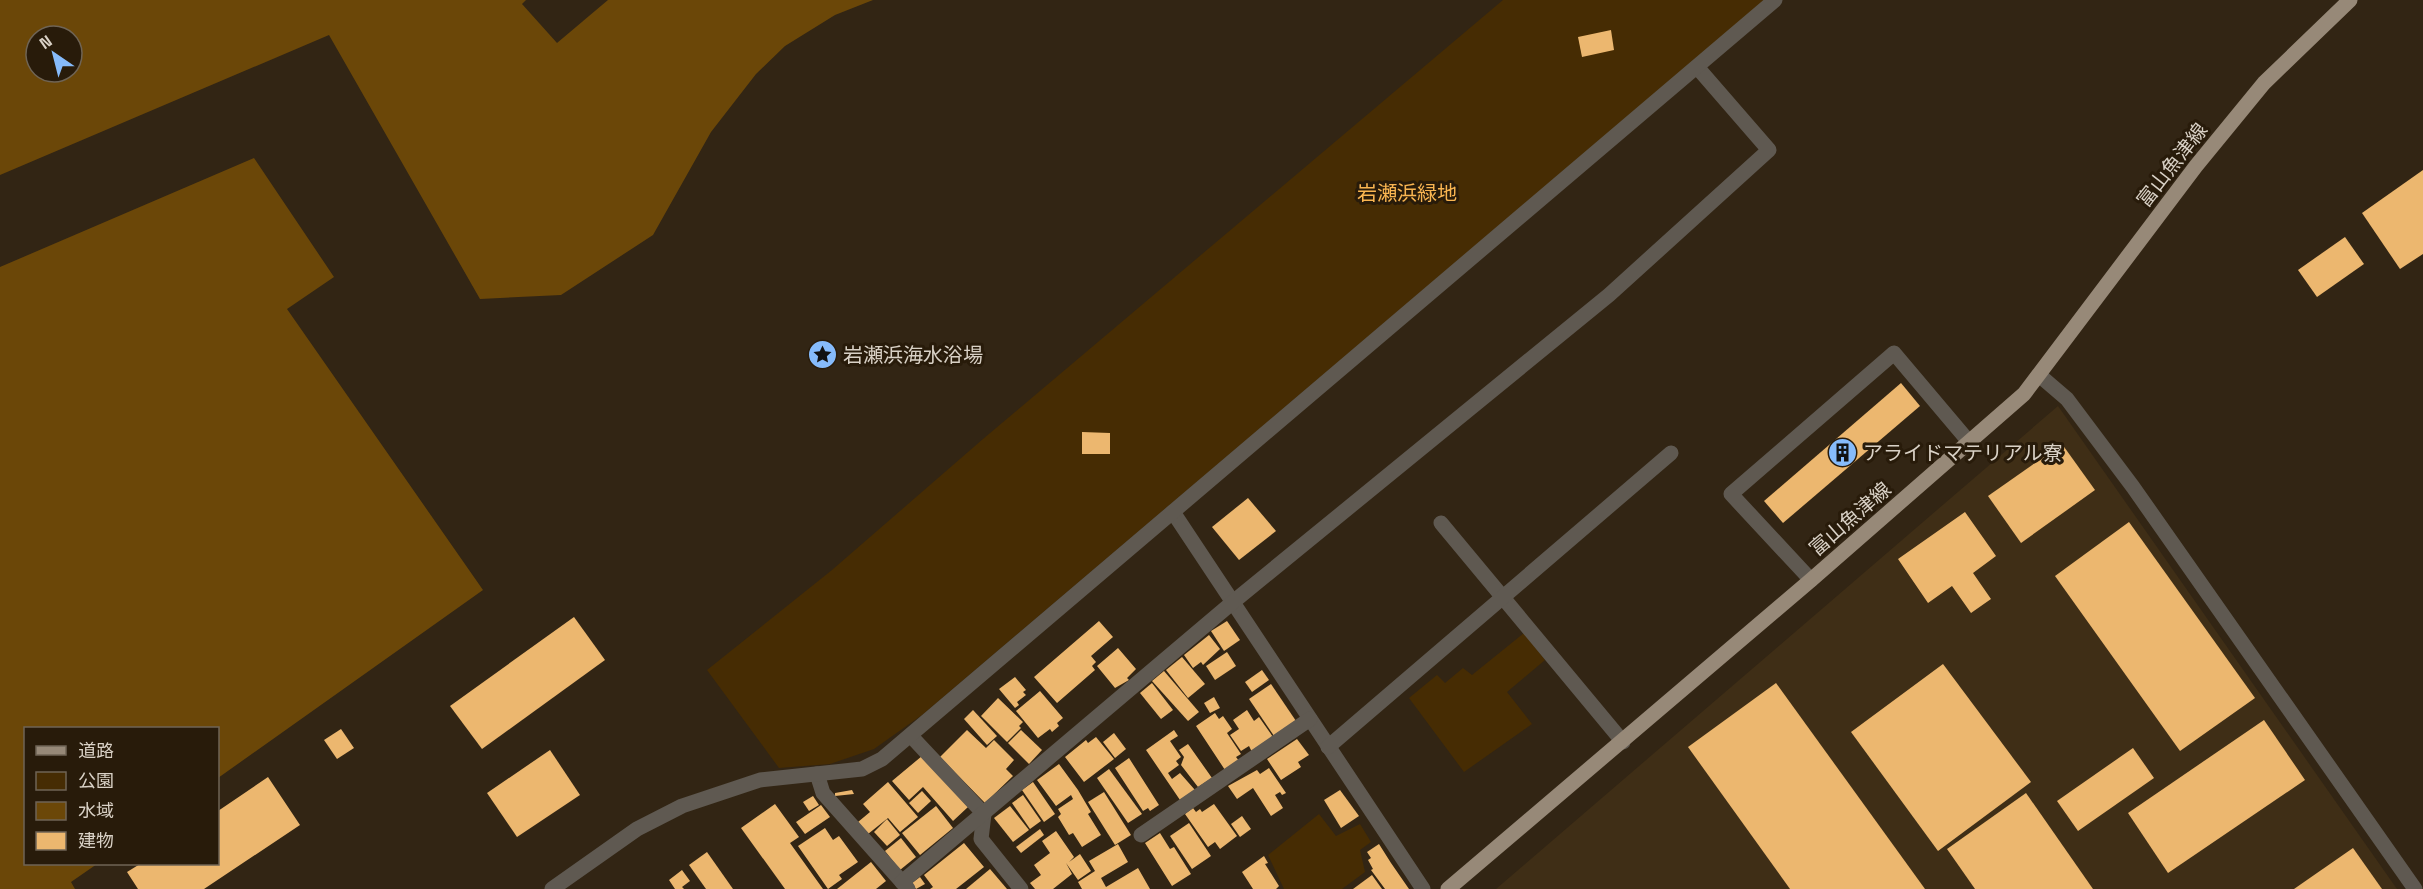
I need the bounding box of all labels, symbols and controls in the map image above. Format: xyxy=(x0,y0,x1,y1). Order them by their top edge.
north arrow xyxy=(24,24,84,84)
text: N xyxy=(35,30,56,54)
street label: 富山魚津線 xyxy=(2131,118,2213,212)
park label: 岩瀬浜緑地 xyxy=(1357,180,1457,206)
place icon: 岩瀬浜海水浴場 xyxy=(806,339,838,371)
place label: 岩瀬浜海水浴場 xyxy=(843,342,983,368)
building icon: アライドマテリアル寮 xyxy=(1826,437,1858,469)
place label: アライドマテリアル寮 xyxy=(1863,440,2063,466)
street label: 富山魚津線 xyxy=(1804,476,1896,562)
legend xyxy=(24,727,219,865)
text: 道路 xyxy=(78,739,114,762)
text: 公園 xyxy=(78,769,114,792)
text: 水域 xyxy=(78,799,114,822)
text: 建物 xyxy=(78,829,114,852)

